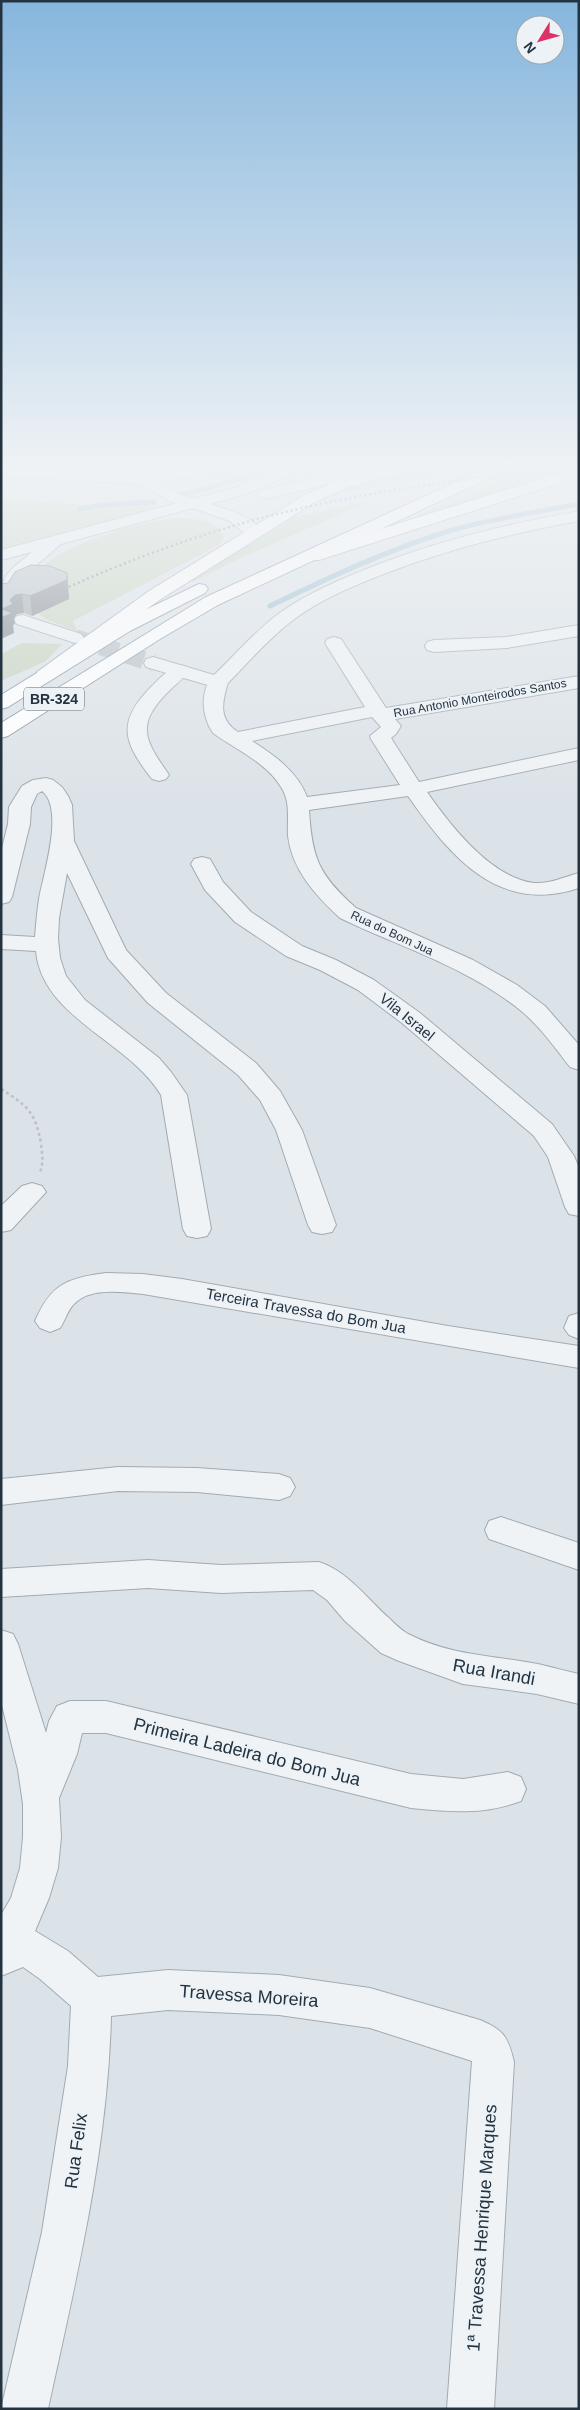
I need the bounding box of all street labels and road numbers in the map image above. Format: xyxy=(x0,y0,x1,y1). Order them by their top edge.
street label: Rua Antonio Monteirodos Santos xyxy=(392,676,568,720)
road number: BR-324 xyxy=(24,688,84,711)
street label: Rua do Bom Jua xyxy=(349,908,436,958)
street label: Vila Israel xyxy=(376,989,438,1044)
street label: Terceira Travessa do Bom Jua xyxy=(205,1285,408,1337)
street label: Rua Irandi xyxy=(451,1655,537,1689)
street label: Primeira Ladeira do Bom Jua xyxy=(131,1714,363,1790)
street label: Travessa Moreira xyxy=(179,1981,320,2011)
street label: 1ª Travessa Henrique Marques xyxy=(463,2104,501,2352)
street label: Rua Felix xyxy=(61,2112,91,2190)

